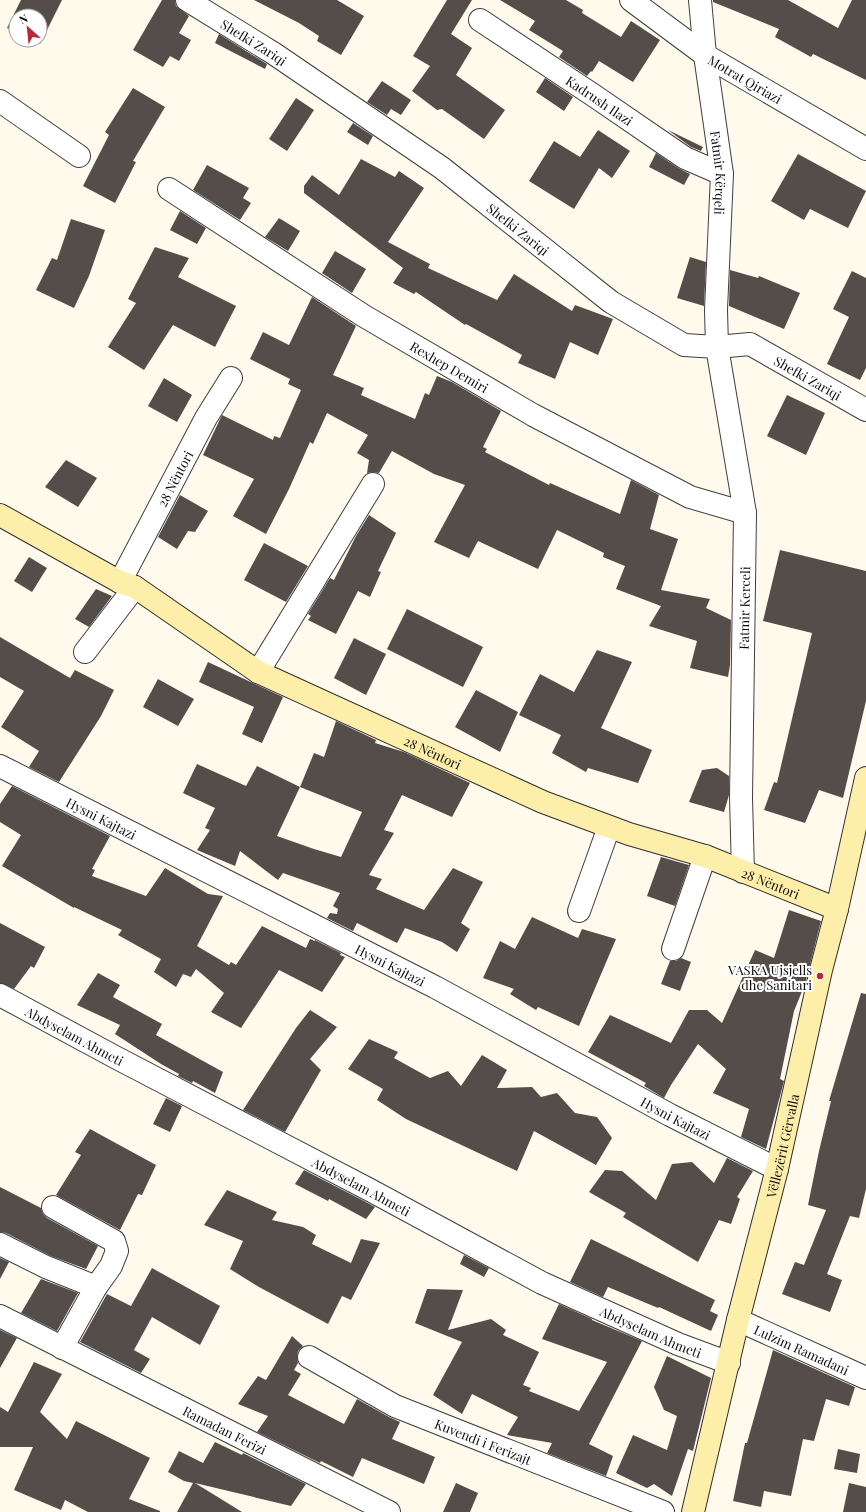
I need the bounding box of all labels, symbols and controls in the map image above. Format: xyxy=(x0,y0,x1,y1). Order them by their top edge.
north arrow xyxy=(8,8,48,48)
text: N xyxy=(16,10,30,27)
street label: Shefki Zariqi xyxy=(218,15,291,69)
street label: Motrat Qiriazi xyxy=(706,51,785,107)
street label: Kadrush Ilazi xyxy=(563,71,637,129)
street label: Fatmir Kërqeli xyxy=(707,130,731,215)
street label: Shefki Zariqi xyxy=(484,199,553,259)
street label: Rexhep Demiri xyxy=(408,337,492,396)
street label: Shefki Zariqi xyxy=(772,351,845,403)
street label: 28 Nëntori xyxy=(153,447,196,509)
street label: Fatmir Kerceli xyxy=(735,566,753,650)
street label: 28 Nëntori xyxy=(402,731,464,772)
street label: Hysni Kajtazi xyxy=(64,793,140,843)
street label: 28 Nëntori xyxy=(740,863,803,902)
street label: Hysni Kajtazi xyxy=(353,940,429,989)
place label: VASKA Ujsjells dhe Sanitari xyxy=(727,961,812,993)
marker: VASKA Ujsjells dhe Sanitari xyxy=(815,971,825,981)
street label: Abdyselam Ahmeti xyxy=(22,1002,127,1069)
street label: Hysni Kajtazi xyxy=(638,1092,714,1143)
street label: Vëllezërit Gërvalla xyxy=(761,1092,802,1200)
street label: Abdyselam Ahmeti xyxy=(309,1153,414,1219)
street label: Abdyselam Ahmeti xyxy=(597,1301,704,1361)
street label: Lulzim Ramadani xyxy=(752,1320,852,1378)
street label: Ramadan Ferizi xyxy=(180,1401,270,1458)
street label: Kuvendi i Ferizajt xyxy=(433,1414,534,1468)

